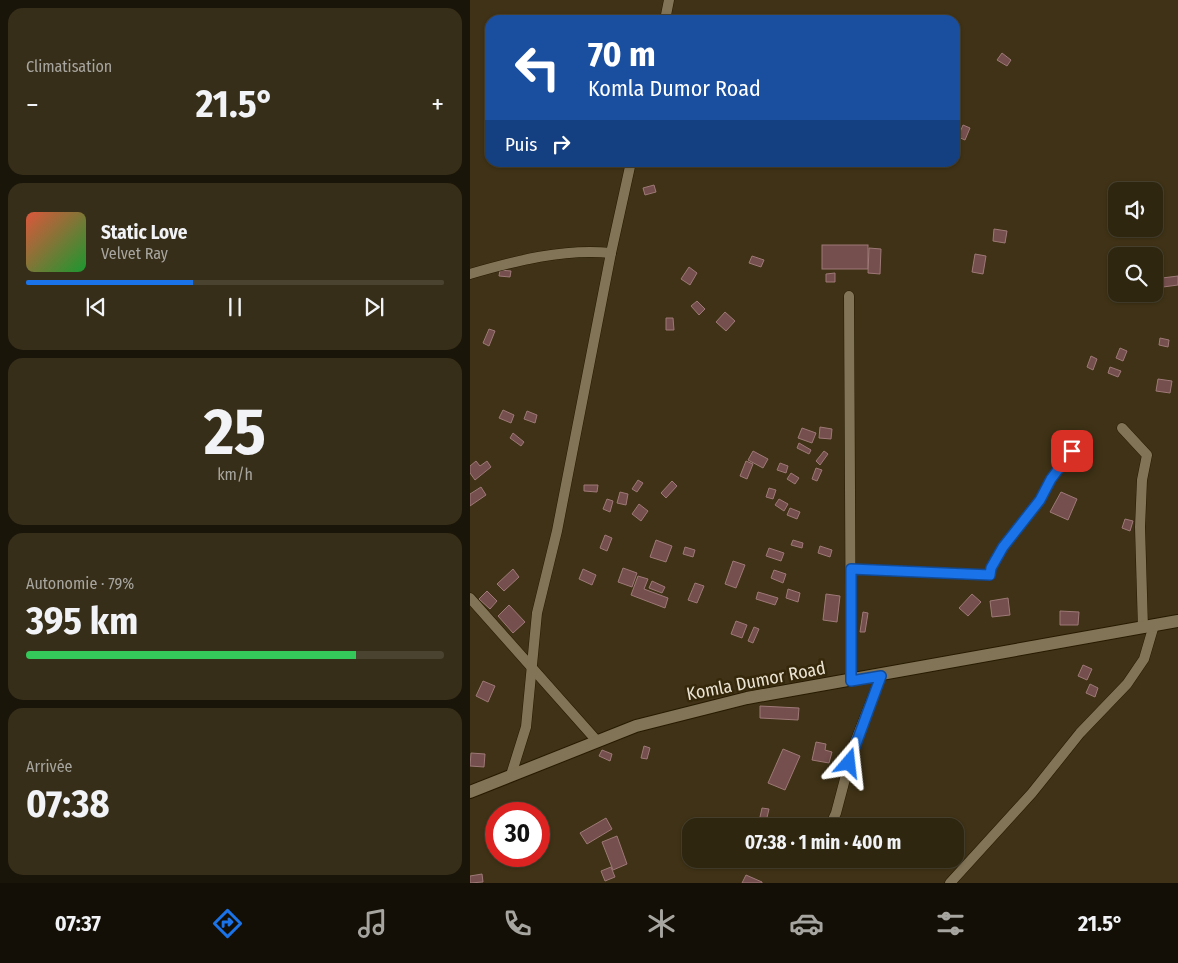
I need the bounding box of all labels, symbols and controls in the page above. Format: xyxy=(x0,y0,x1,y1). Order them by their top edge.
text: 70 m xyxy=(588,33,656,75)
icon: left xyxy=(505,35,570,100)
text: Climatisation xyxy=(26,57,112,76)
text: Komla Dumor Road xyxy=(588,75,761,102)
text: 21.5° xyxy=(196,81,274,127)
text: − xyxy=(26,88,39,121)
text: + xyxy=(431,88,444,121)
icon: right xyxy=(547,130,575,158)
text: Puis xyxy=(505,133,537,156)
map controls xyxy=(1108,182,1163,302)
button: sound xyxy=(1108,182,1163,237)
text: Static Love xyxy=(101,221,188,244)
text: Velvet Ray xyxy=(101,244,168,263)
button: search xyxy=(1108,247,1163,302)
icon: previous xyxy=(82,293,110,321)
icon: pause xyxy=(221,293,249,321)
icon: next xyxy=(360,293,388,321)
text: 25 xyxy=(204,393,266,471)
pin xyxy=(1051,430,1093,472)
icon: arrive xyxy=(1058,437,1086,465)
text: km/h xyxy=(217,465,253,484)
text: Autonomie · 79% xyxy=(26,574,134,593)
text: 395 km xyxy=(26,598,138,644)
street label: Komla Dumor Road xyxy=(685,657,827,705)
position arrow xyxy=(822,736,874,788)
text: Arrivée xyxy=(26,757,72,776)
text: 07:38 xyxy=(26,781,110,827)
speed limit sign: 30 xyxy=(485,802,550,867)
text: 07:38 · 1 min · 400 m xyxy=(745,831,901,854)
icon: directions xyxy=(210,906,245,941)
icon: music xyxy=(355,906,390,941)
icon: phone xyxy=(500,906,535,941)
icon: climate xyxy=(644,906,679,941)
icon: car xyxy=(789,906,824,941)
icon: filters xyxy=(933,906,968,941)
text: 07:37 xyxy=(55,910,101,937)
text: 21.5° xyxy=(1078,910,1123,937)

